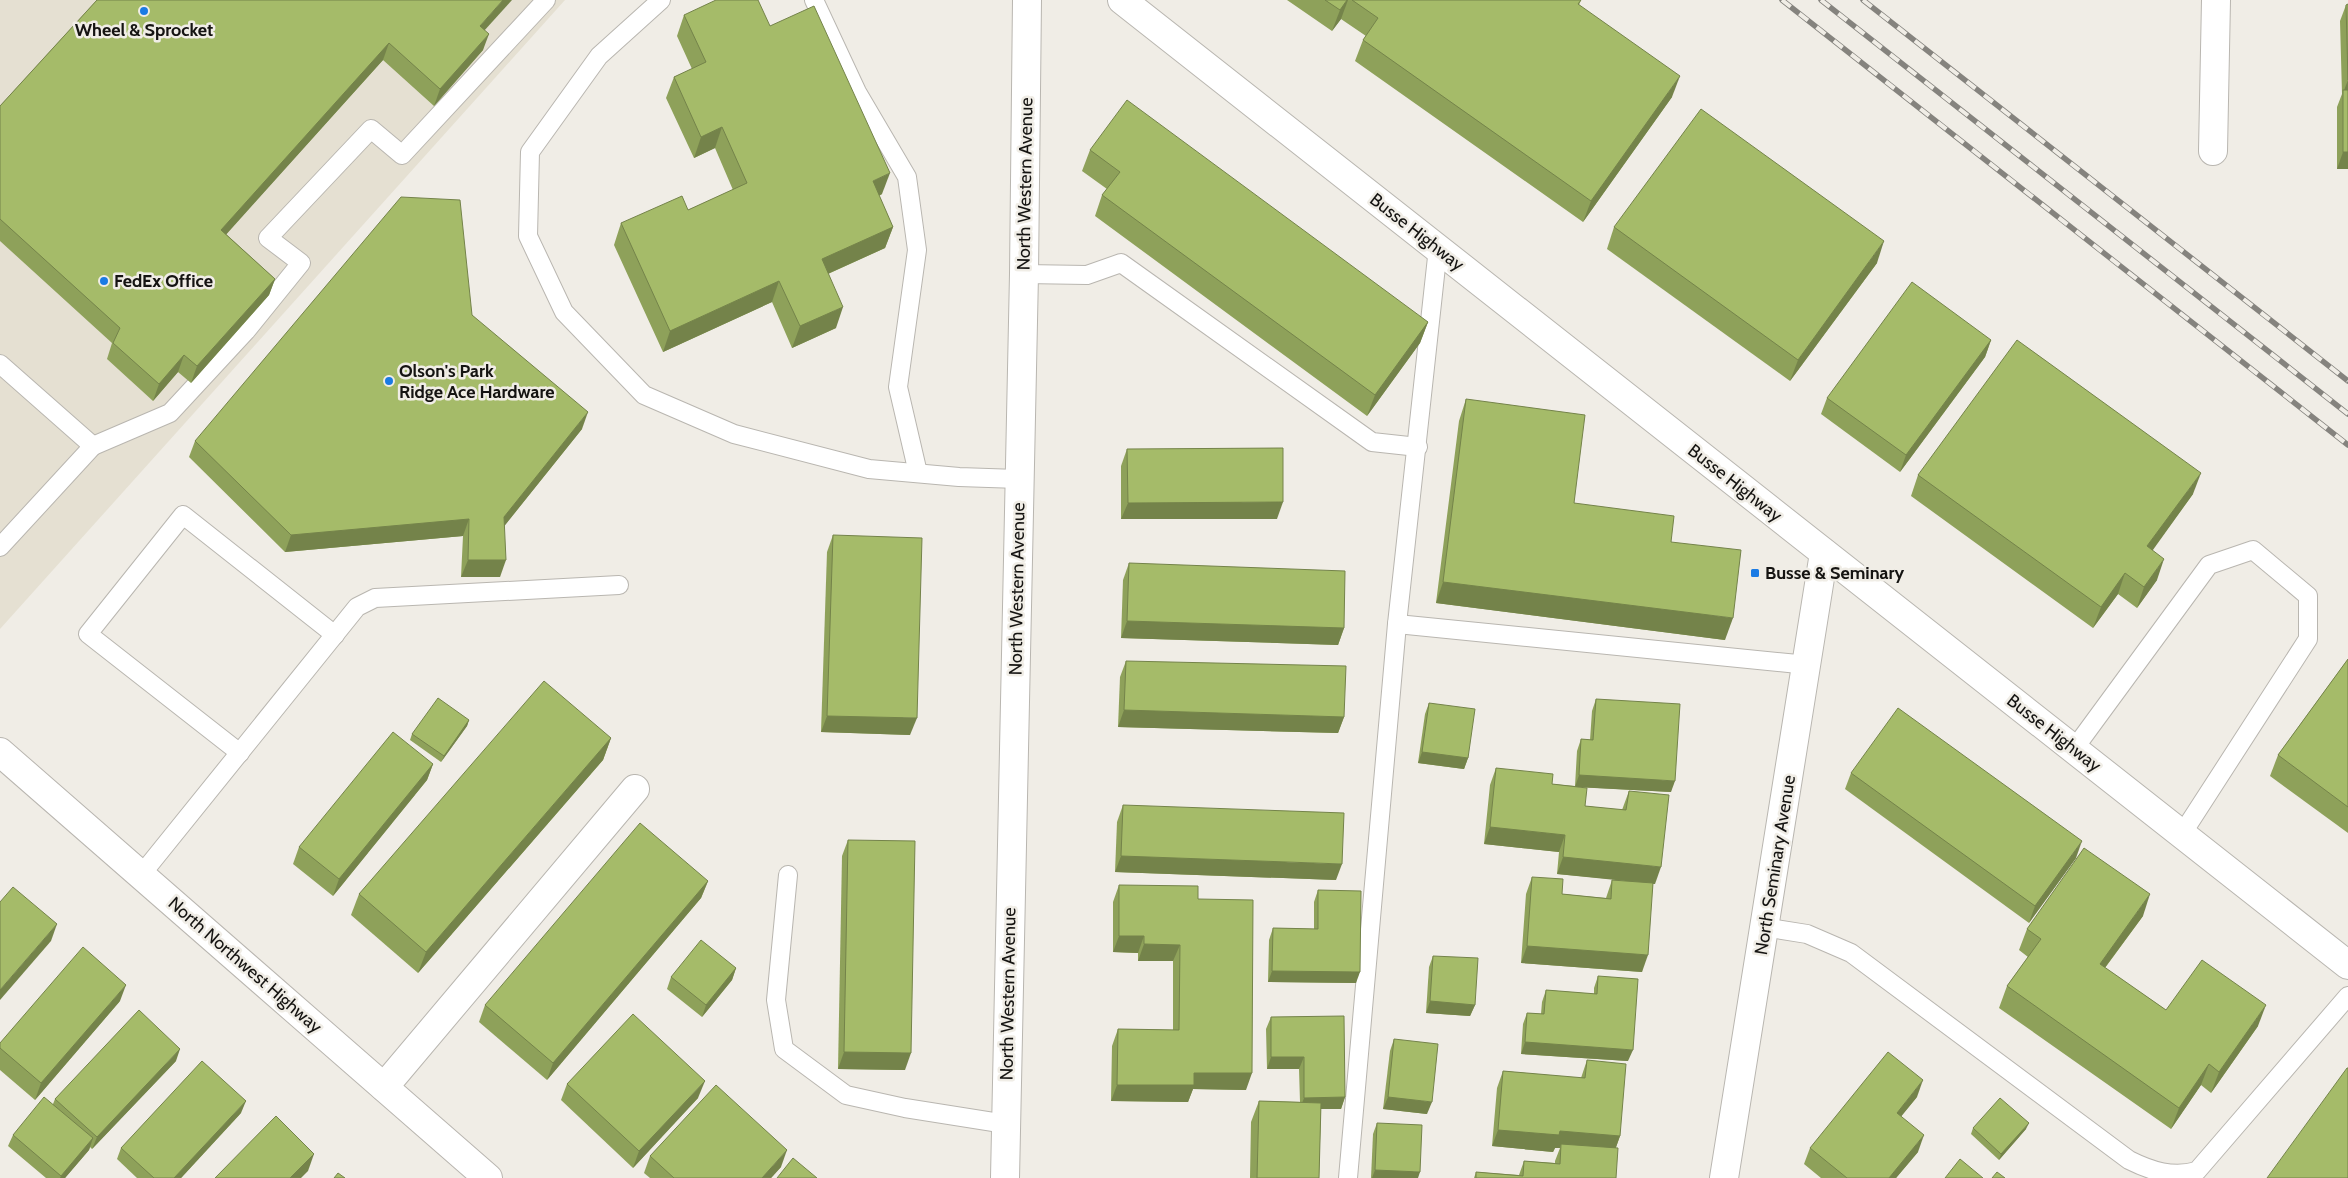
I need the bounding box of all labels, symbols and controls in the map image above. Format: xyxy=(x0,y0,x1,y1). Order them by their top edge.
marker: Wheel & Sprocket xyxy=(138,5,150,17)
place label: Wheel & Sprocket xyxy=(75,19,213,41)
street label: North Western Avenue xyxy=(1012,97,1038,271)
street label: Busse Highway xyxy=(1365,188,1469,276)
place label: FedEx Office xyxy=(114,270,213,292)
marker: FedEx Office xyxy=(98,275,110,287)
place label: Olson's Park Ridge Ace Hardware xyxy=(399,360,554,403)
marker: Olson's Park Ridge Ace Hardware xyxy=(383,375,395,387)
street label: Busse Highway xyxy=(1683,439,1787,527)
street label: North Western Avenue xyxy=(1004,502,1030,676)
place label: Busse & Seminary xyxy=(1765,562,1904,584)
marker: Busse & Seminary xyxy=(1749,567,1761,579)
street label: Busse Highway xyxy=(2002,689,2106,777)
street label: North Seminary Avenue xyxy=(1750,773,1800,957)
street label: North Northwest Highway xyxy=(164,892,326,1038)
street label: North Western Avenue xyxy=(995,907,1021,1081)

